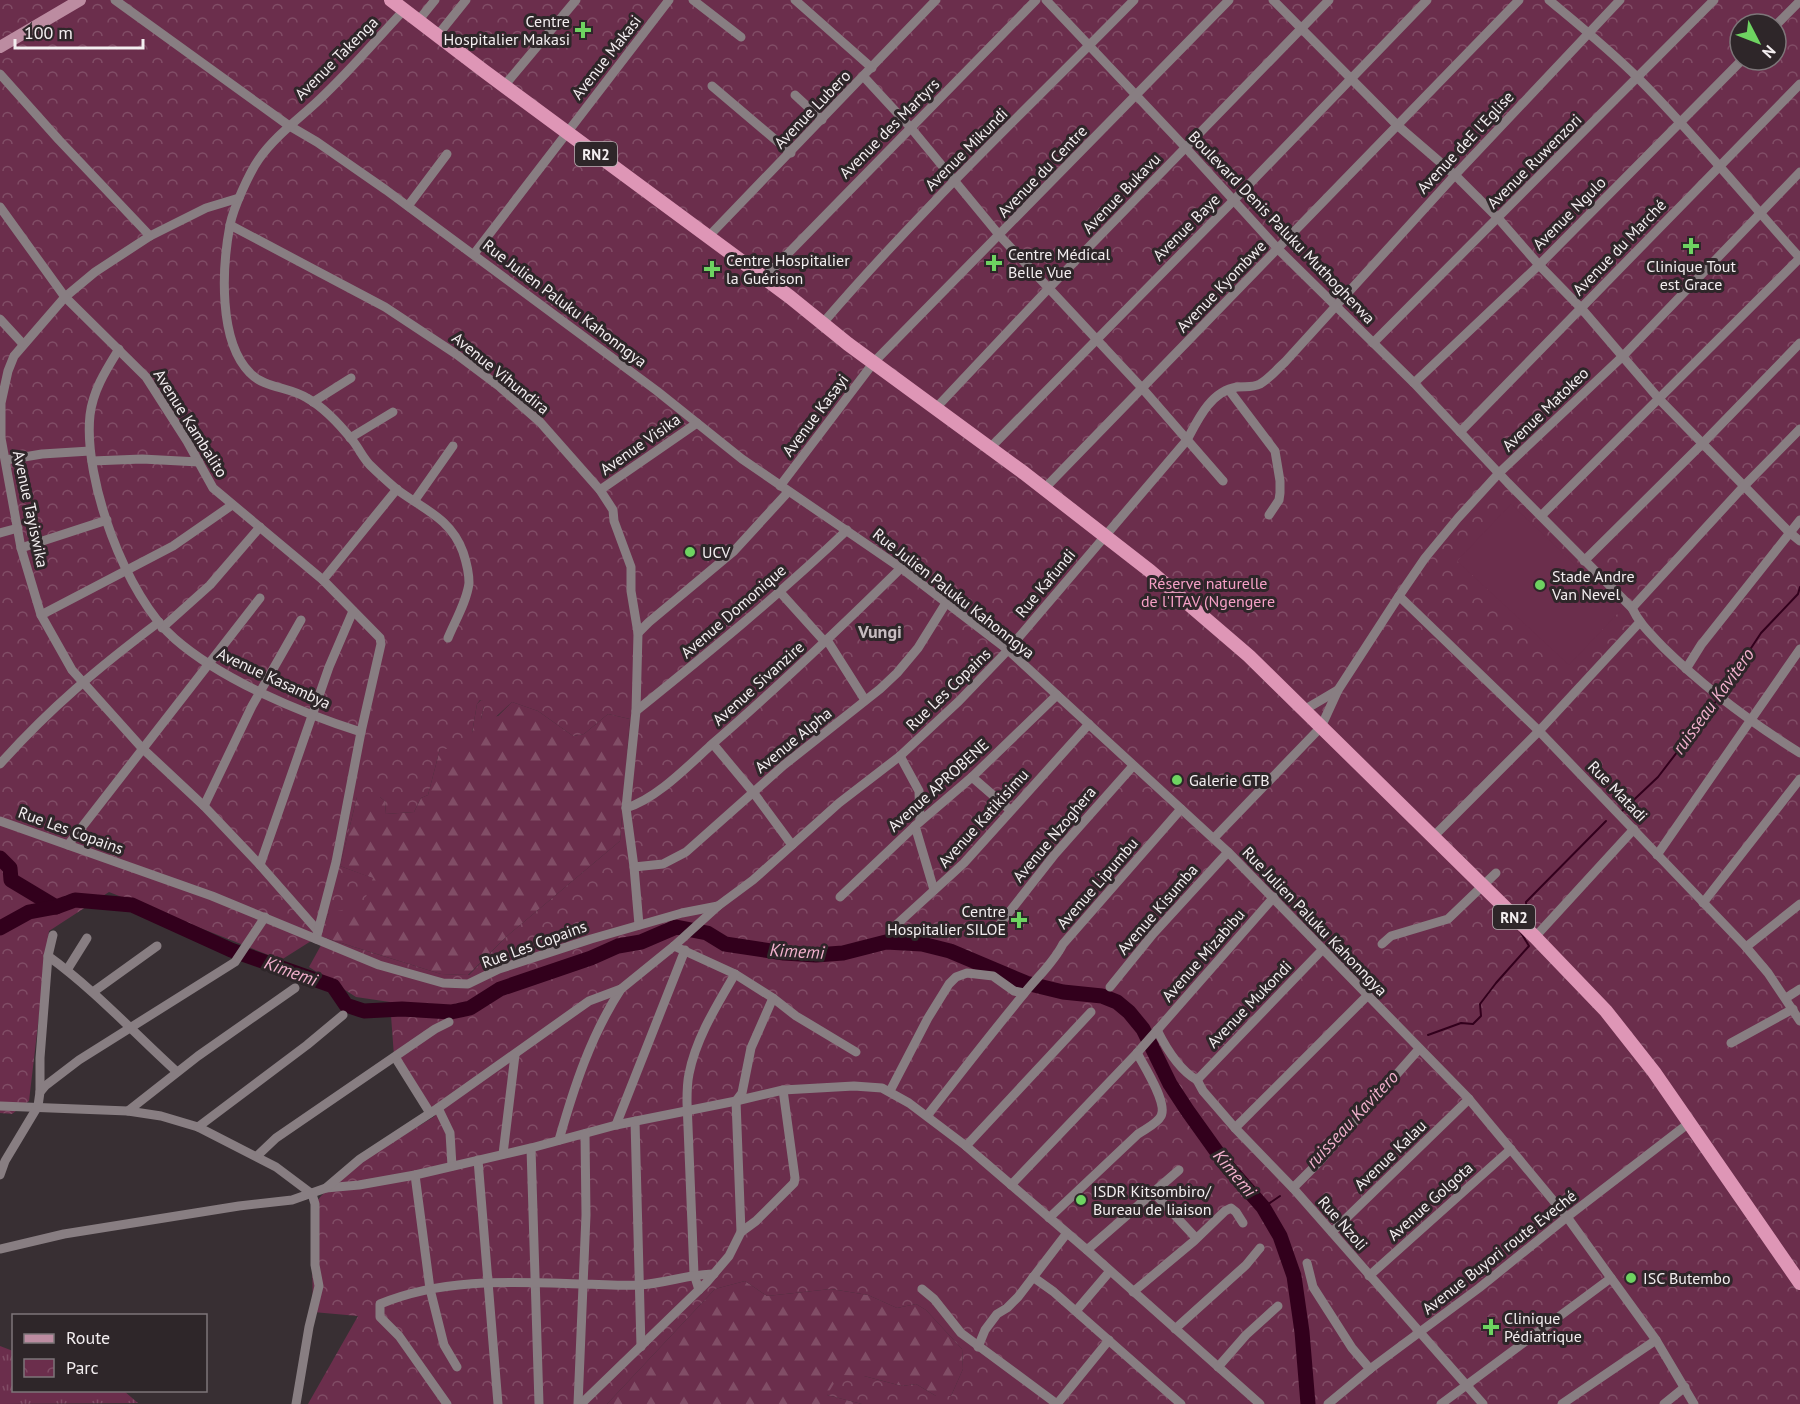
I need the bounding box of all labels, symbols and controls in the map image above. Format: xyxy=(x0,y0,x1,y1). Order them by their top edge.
place label: Centre Hospitalier Makasi xyxy=(444,11,570,49)
street label: Avenue Makasi xyxy=(567,11,645,103)
scale bar xyxy=(15,12,142,50)
street label: Avenue Takenga xyxy=(290,12,382,104)
north arrow xyxy=(1728,12,1788,72)
text: 100 m xyxy=(24,21,73,44)
marker: Centre Hospitalier Makasi xyxy=(574,21,592,39)
text: N xyxy=(1758,41,1780,63)
street label: Avenue Lubero xyxy=(770,66,854,152)
street label: Avenue des Martyrs xyxy=(835,74,943,182)
street label: Avenue deE l'Eglise xyxy=(1412,87,1518,197)
street label: Avenue Mikundi xyxy=(920,103,1012,195)
street label: Avenue Ruwenzori xyxy=(1482,109,1586,213)
street label: Avenue du Centre xyxy=(993,121,1091,221)
street label: Boulevard Denis Paluku Muthogherwa xyxy=(1184,126,1380,328)
road number: RN2 xyxy=(575,142,617,166)
street label: Avenue Bukavu xyxy=(1078,149,1164,237)
street label: Avenue Ngulo xyxy=(1528,172,1610,254)
street label: Avenue Baye xyxy=(1148,189,1224,265)
street label: Avenue du Marché xyxy=(1568,195,1670,299)
street label: Rue Julien Paluku Kahonngya xyxy=(479,235,651,371)
street label: Avenue Kyombwe xyxy=(1172,236,1270,336)
marker: Clinique Tout est Grace xyxy=(1682,237,1700,255)
place label: Centre Médical Belle Vue xyxy=(1008,244,1111,282)
place label: Centre Hospitalier la Guérison xyxy=(726,250,850,288)
marker: Centre Médical Belle Vue xyxy=(985,254,1003,272)
place label: Clinique Tout est Grace xyxy=(1646,256,1736,294)
marker: Centre Hospitalier la Guérison xyxy=(703,260,721,278)
street label: Avenue Vihundira xyxy=(448,328,554,418)
street label: Avenue Matokeo xyxy=(1498,363,1592,455)
street label: Avenue Kambalito xyxy=(150,365,232,481)
street label: Avenue Kasayi xyxy=(778,370,852,460)
street label: Avenue Visika xyxy=(596,409,684,479)
street label: Avenue Tayiswika xyxy=(9,449,53,569)
street label: Rue Julien Paluku Kahonngya xyxy=(869,524,1039,662)
place label: UCV xyxy=(702,542,731,562)
marker: UCV xyxy=(683,545,697,559)
street label: Rue Kafundi xyxy=(1011,545,1079,621)
street label: Avenue Domonique xyxy=(676,560,790,662)
place label: Stade Andre Van Nevel xyxy=(1551,566,1635,604)
park label: Réserve naturelle de l'ITAV (Ngengere xyxy=(1141,573,1275,611)
marker: Stade Andre Van Nevel xyxy=(1533,578,1547,592)
district label: Vungi xyxy=(857,620,902,643)
street label: Avenue Sivanzire xyxy=(708,637,808,729)
street label: Avenue Kasambya xyxy=(214,643,334,713)
street label: Rue Les Copains xyxy=(901,643,995,735)
water label: ruisseau Kavitero xyxy=(1667,644,1759,758)
street label: Avenue Alpha xyxy=(751,703,835,777)
street label: Avenue APROBENE xyxy=(883,734,993,836)
street label: Rue Matadi xyxy=(1584,756,1652,826)
street label: Avenue Katikisimu xyxy=(933,765,1033,871)
place label: Galerie GTB xyxy=(1189,770,1270,790)
marker: Galerie GTB xyxy=(1170,773,1184,787)
street label: Avenue Nzoghera xyxy=(1008,782,1100,886)
street label: Rue Les Copains xyxy=(16,802,127,858)
street label: Avenue Lipumbu xyxy=(1052,833,1142,933)
street label: Rue Julien Paluku Kahonngya xyxy=(1238,842,1392,1000)
street label: Avenue Kisumba xyxy=(1112,860,1202,958)
place label: Centre Hospitalier SILOE xyxy=(887,901,1006,939)
street label: Avenue Mizabibu xyxy=(1157,904,1249,1006)
road number: RN2 xyxy=(1493,905,1535,929)
marker: Centre Hospitalier SILOE xyxy=(1010,911,1028,929)
street label: Rue Les Copains xyxy=(479,916,590,972)
water label: Kimemi xyxy=(769,938,826,964)
water label: Kimemi xyxy=(261,951,322,992)
street label: Avenue Mukondi xyxy=(1202,956,1296,1052)
water label: ruisseau Kavitero xyxy=(1301,1065,1403,1173)
street label: Avenue Kalau xyxy=(1350,1116,1430,1194)
water label: Kimemi xyxy=(1208,1144,1262,1203)
street label: Avenue Golgota xyxy=(1383,1157,1477,1245)
place label: ISDR Kitsombiro/ Bureau de liaison xyxy=(1093,1181,1212,1219)
street label: Avenue Buyori route Eveché xyxy=(1418,1185,1580,1319)
street label: Rue Nzoli xyxy=(1314,1192,1372,1254)
marker: ISDR Kitsombiro/ Bureau de liaison xyxy=(1074,1193,1088,1207)
place label: ISC Butembo xyxy=(1643,1268,1730,1288)
marker: ISC Butembo xyxy=(1624,1271,1638,1285)
place label: Clinique Pédiatrique xyxy=(1504,1308,1582,1346)
legend xyxy=(12,1314,207,1392)
marker: Clinique Pédiatrique xyxy=(1482,1318,1500,1336)
text: Route xyxy=(66,1326,110,1349)
text: Parc xyxy=(66,1356,99,1379)

